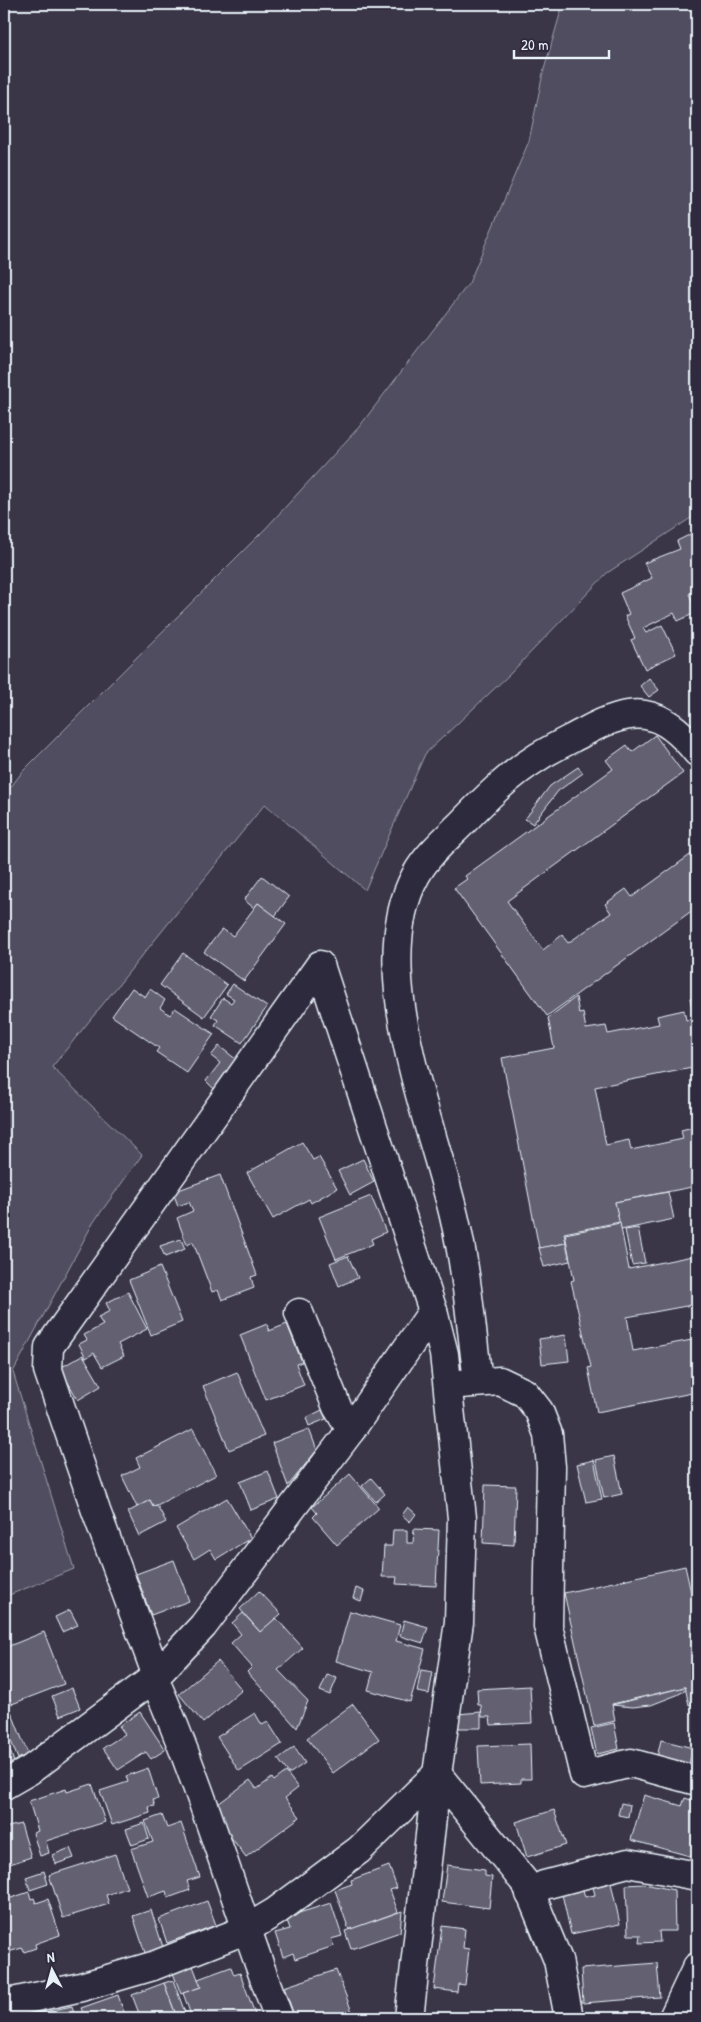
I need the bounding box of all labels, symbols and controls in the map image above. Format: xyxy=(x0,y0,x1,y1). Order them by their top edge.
scale bar xyxy=(514,28,608,60)
text: 20 m xyxy=(521,34,548,55)
north arrow xyxy=(28,1944,78,1994)
text: N xyxy=(46,1947,56,1966)

